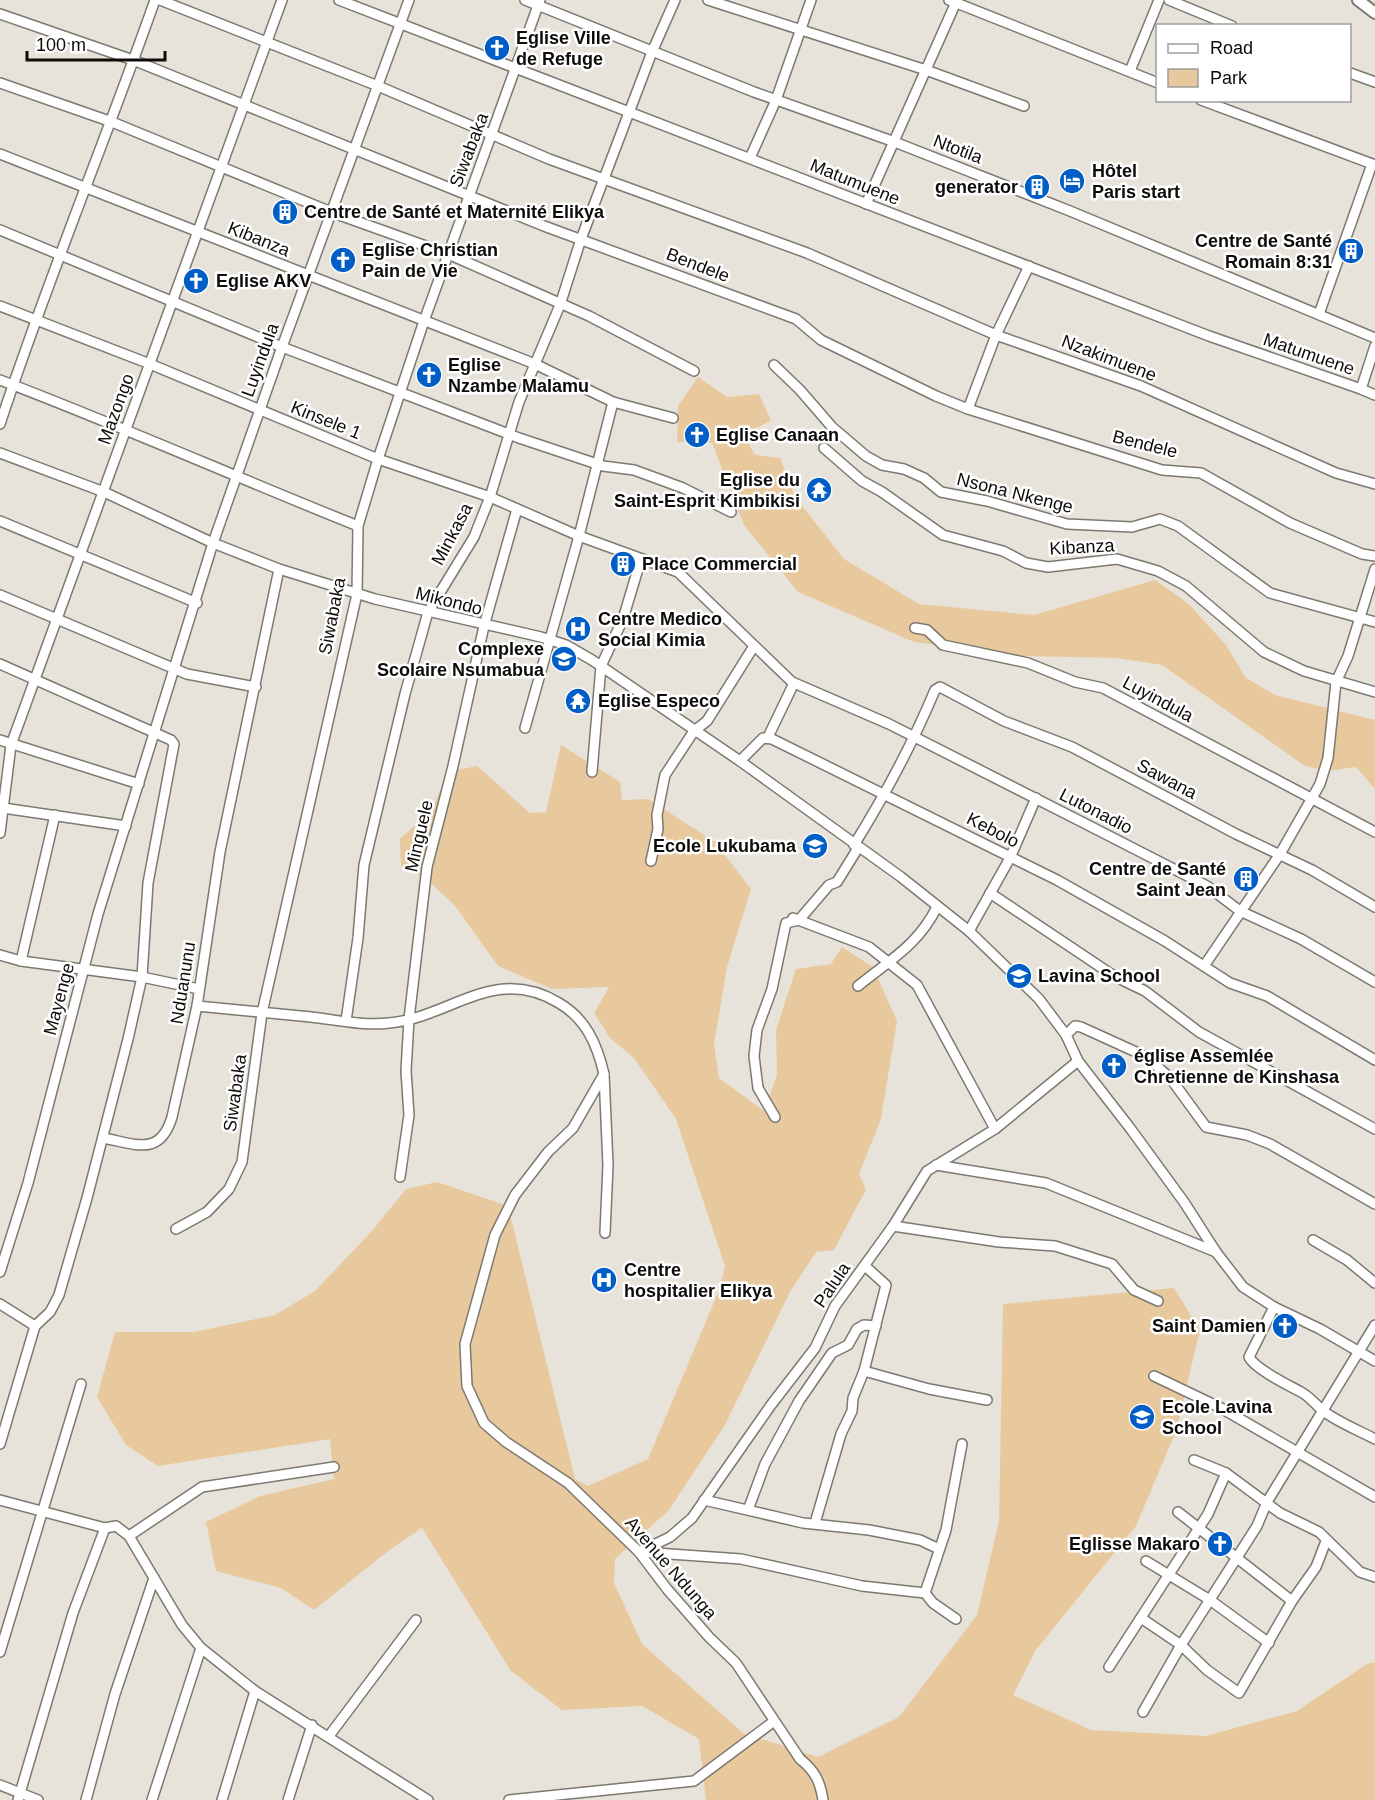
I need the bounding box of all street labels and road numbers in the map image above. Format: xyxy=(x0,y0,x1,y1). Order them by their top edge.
street label: Siwabaka xyxy=(446,109,493,190)
street label: Ntotila xyxy=(931,131,986,168)
street label: Matumuene xyxy=(807,155,903,209)
street label: Kibanza xyxy=(225,218,294,261)
street label: Bendele xyxy=(664,244,732,286)
street label: Luyindula xyxy=(237,319,283,400)
street label: Matumuene xyxy=(1261,329,1357,379)
street label: Nzakimuene xyxy=(1059,331,1159,385)
street label: Mazongo xyxy=(94,371,138,447)
street label: Kinsele 1 xyxy=(288,397,364,443)
street label: Bendele xyxy=(1111,426,1179,462)
street label: Nsona Nkenge xyxy=(955,469,1075,517)
street label: Minkasa xyxy=(427,499,477,568)
street label: Kibanza xyxy=(1049,535,1116,559)
street label: Siwabaka xyxy=(315,575,349,656)
street label: Mikondo xyxy=(414,583,484,619)
street label: Luyindula xyxy=(1119,672,1198,726)
street label: Sawana xyxy=(1134,755,1201,804)
street label: Lutonadio xyxy=(1056,784,1136,838)
street label: Minguele xyxy=(401,798,437,874)
street label: Kebolo xyxy=(963,808,1023,852)
street label: Nduanunu xyxy=(167,940,199,1026)
street label: Mayenge xyxy=(40,961,78,1037)
street label: Siwabaka xyxy=(220,1052,250,1133)
street label: Palula xyxy=(810,1258,855,1311)
street label: Avenue Ndunga xyxy=(621,1513,721,1624)

